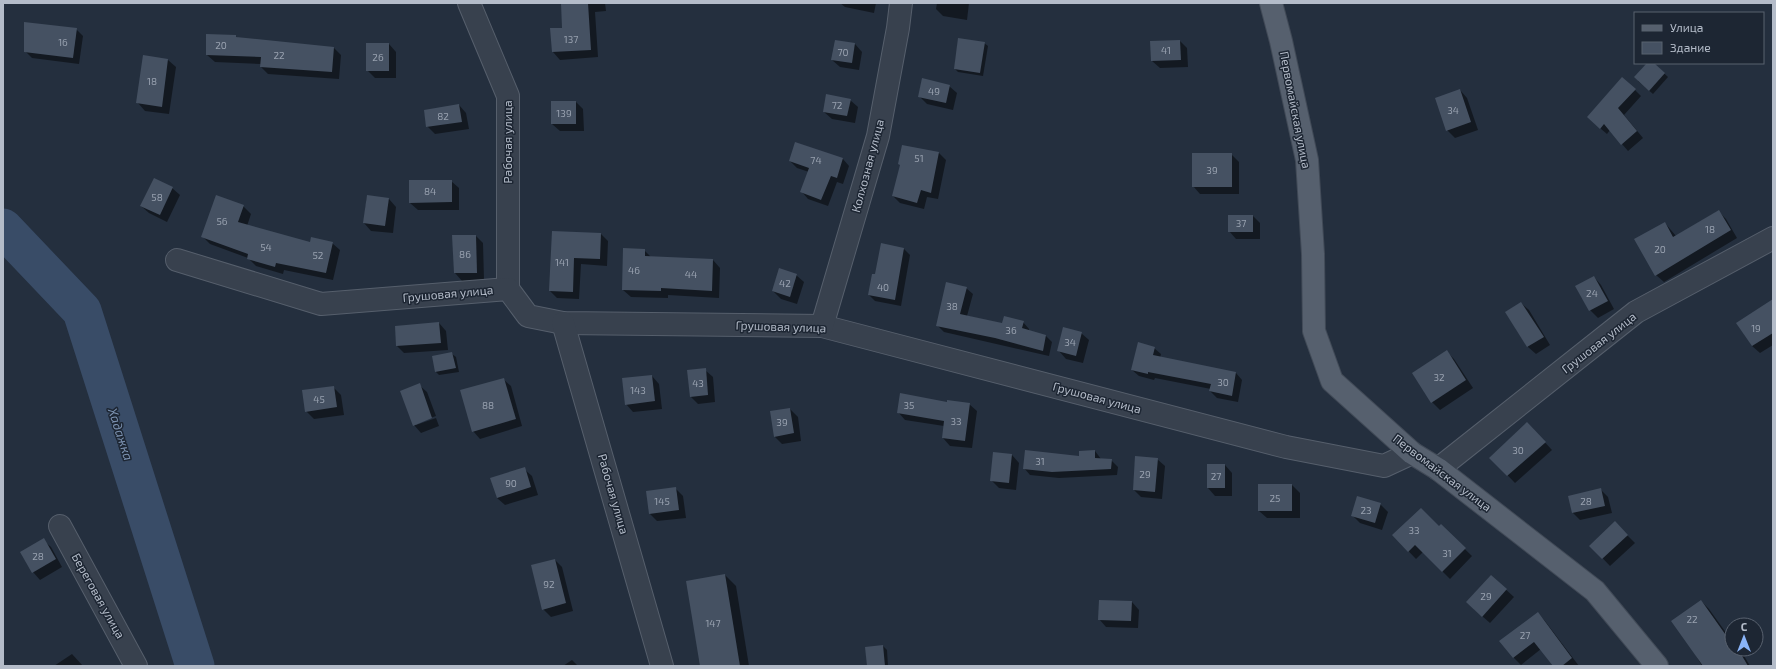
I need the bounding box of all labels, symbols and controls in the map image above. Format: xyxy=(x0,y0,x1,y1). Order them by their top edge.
legend xyxy=(1634,12,1764,64)
text: Улица xyxy=(1670,20,1703,34)
house number: 137 xyxy=(564,33,578,45)
house number: 16 xyxy=(58,36,68,48)
house number: 20 xyxy=(215,39,227,51)
text: Здание xyxy=(1670,40,1711,54)
house number: 41 xyxy=(1161,44,1171,56)
house number: 70 xyxy=(837,46,849,58)
house number: 22 xyxy=(273,49,285,61)
street label: Первомайская улица xyxy=(1277,50,1314,170)
house number: 26 xyxy=(372,51,384,63)
house number: 18 xyxy=(147,75,157,87)
house number: 49 xyxy=(928,85,940,97)
house number: 72 xyxy=(832,99,843,111)
street label: Рабочая улица xyxy=(500,100,515,184)
house number: 34 xyxy=(1447,104,1459,116)
house number: 139 xyxy=(556,107,572,119)
house number: 82 xyxy=(437,110,449,122)
street label: Колхозная улица xyxy=(848,118,887,214)
house number: 51 xyxy=(914,152,924,164)
house number: 74 xyxy=(810,154,822,166)
house number: 39 xyxy=(1206,164,1218,176)
house number: 84 xyxy=(424,185,436,197)
house number: 58 xyxy=(151,191,163,203)
house number: 56 xyxy=(216,215,228,227)
house number: 37 xyxy=(1236,217,1246,229)
house number: 18 xyxy=(1705,223,1715,235)
house number: 54 xyxy=(260,241,272,253)
house number: 20 xyxy=(1654,243,1666,255)
house number: 86 xyxy=(459,248,471,260)
house number: 52 xyxy=(313,249,324,261)
house number: 141 xyxy=(555,256,569,268)
house number: 46 xyxy=(628,264,640,276)
house number: 44 xyxy=(685,268,697,280)
house number: 42 xyxy=(779,277,791,289)
house number: 40 xyxy=(877,281,889,293)
street label: Грушовая улица xyxy=(402,282,494,305)
house number: 24 xyxy=(1586,287,1598,299)
house number: 38 xyxy=(946,300,958,312)
street label: Грушовая улица xyxy=(1558,309,1639,376)
street label: Грушовая улица xyxy=(735,317,827,336)
house number: 19 xyxy=(1751,322,1761,334)
house number: 36 xyxy=(1005,324,1017,336)
house number: 34 xyxy=(1064,336,1076,348)
house number: 32 xyxy=(1433,371,1445,383)
house number: 30 xyxy=(1217,376,1229,388)
house number: 43 xyxy=(692,377,704,389)
street label: Грушовая улица xyxy=(1051,379,1143,417)
house number: 143 xyxy=(630,384,646,396)
house number: 45 xyxy=(313,393,325,405)
house number: 88 xyxy=(482,399,494,411)
house number: 35 xyxy=(904,399,914,411)
water label: Хадажка xyxy=(105,405,137,462)
house number: 33 xyxy=(950,415,962,427)
house number: 39 xyxy=(776,416,788,428)
street label: Первомайская улица xyxy=(1390,431,1494,514)
house number: 30 xyxy=(1512,444,1524,456)
street label: Рабочая улица xyxy=(595,452,632,536)
house number: 31 xyxy=(1035,455,1045,467)
house number: 29 xyxy=(1139,468,1151,480)
house number: 27 xyxy=(1211,470,1221,482)
house number: 90 xyxy=(505,477,517,489)
house number: 25 xyxy=(1270,492,1280,504)
house number: 145 xyxy=(654,495,670,507)
house number: 28 xyxy=(1580,495,1592,507)
house number: 23 xyxy=(1360,504,1372,516)
house number: 33 xyxy=(1408,524,1420,536)
house number: 31 xyxy=(1442,547,1452,559)
house number: 28 xyxy=(32,550,44,562)
street label: Береговая улица xyxy=(69,550,128,641)
house number: 92 xyxy=(543,578,555,590)
house number: 29 xyxy=(1480,590,1492,602)
house number: 22 xyxy=(1686,613,1698,625)
house number: 147 xyxy=(705,617,721,629)
north arrow xyxy=(1724,617,1764,657)
text: С xyxy=(1741,620,1748,633)
house number: 27 xyxy=(1520,629,1530,641)

